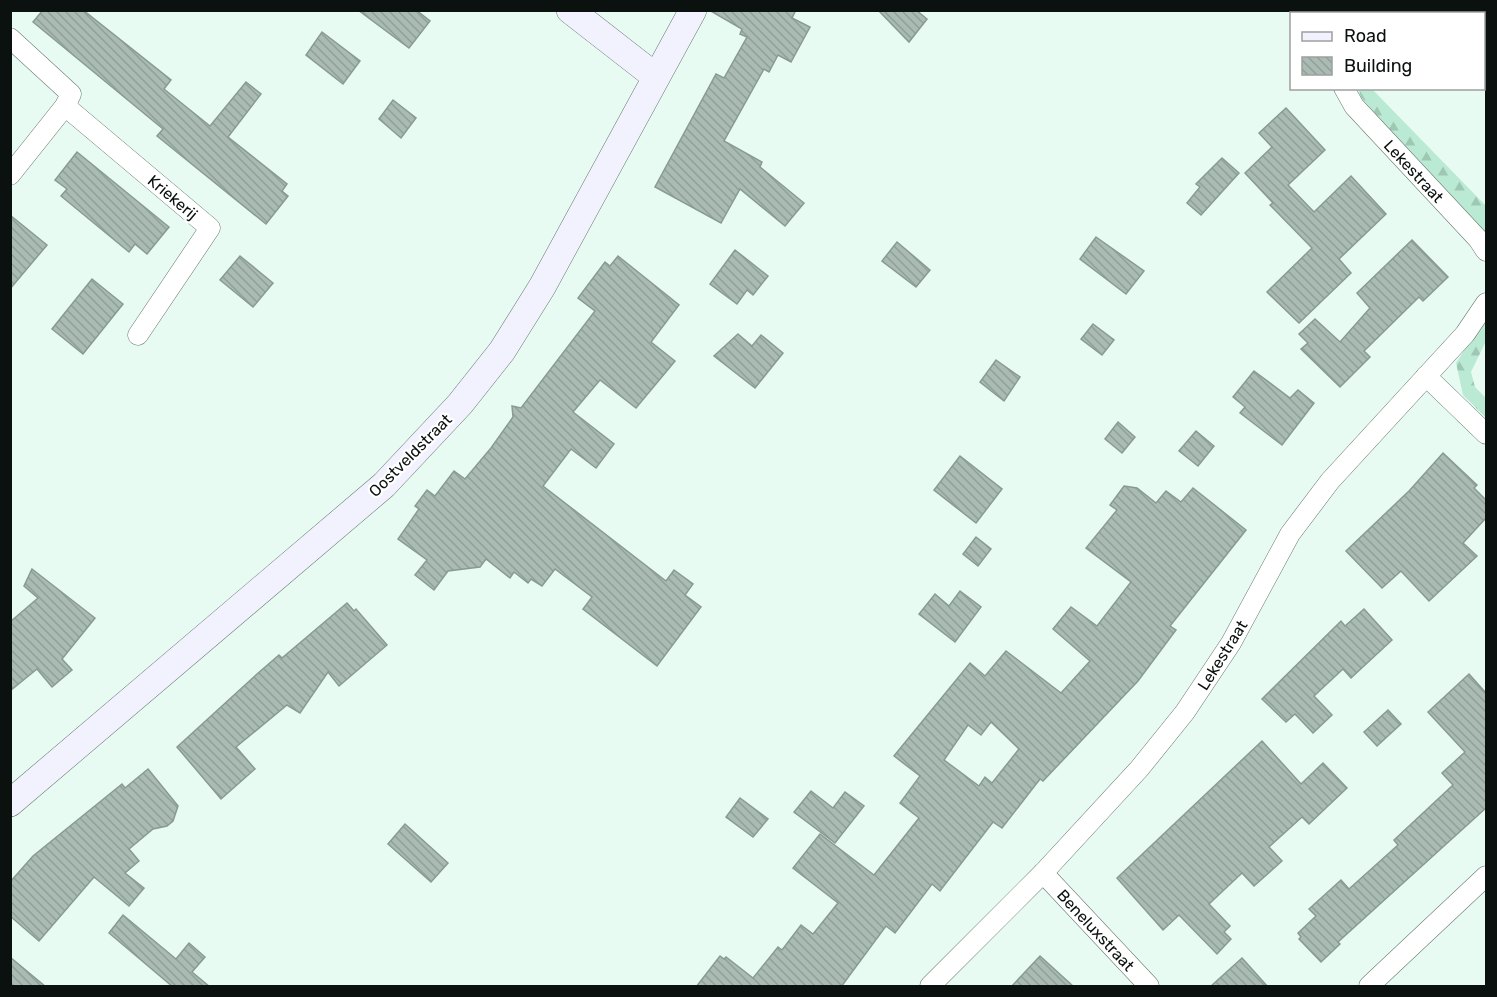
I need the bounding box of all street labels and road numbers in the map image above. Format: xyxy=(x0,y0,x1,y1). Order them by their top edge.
street label: Lekestraat xyxy=(1380,136,1447,207)
street label: Kriekerij xyxy=(144,171,202,224)
street label: Oostveldstraat xyxy=(365,410,456,501)
street label: Lekestraat xyxy=(1193,617,1251,694)
street label: Beneluxstraat xyxy=(1053,886,1138,975)

